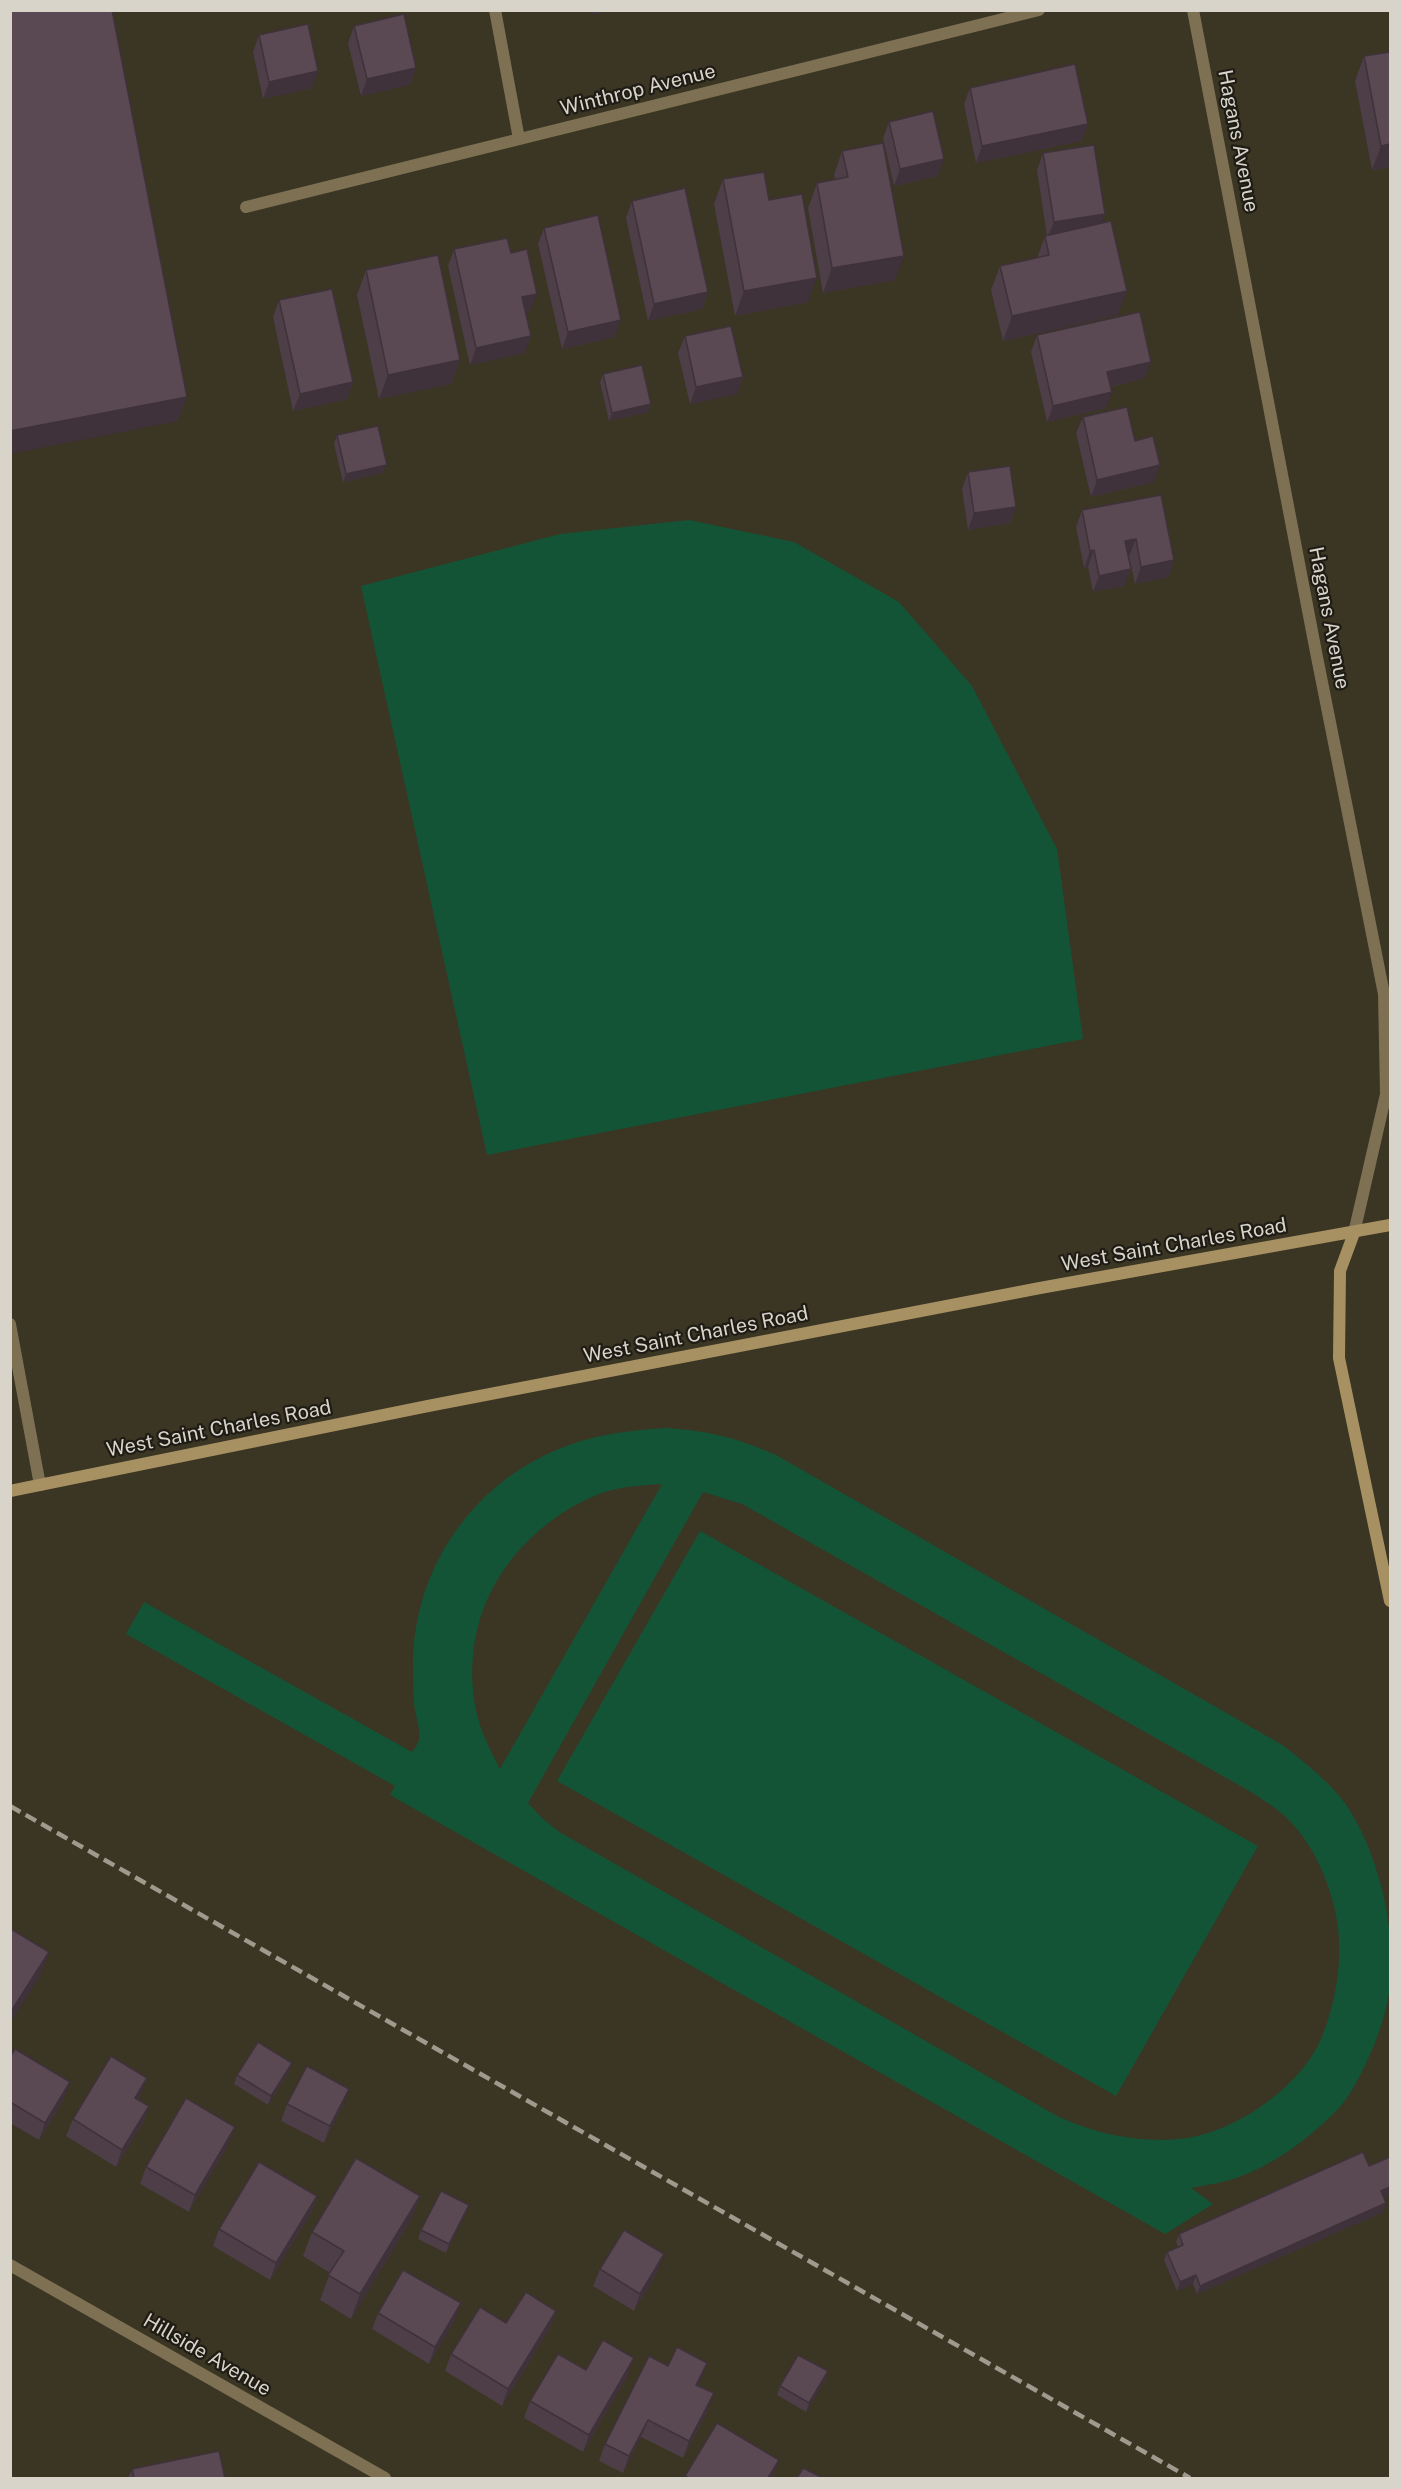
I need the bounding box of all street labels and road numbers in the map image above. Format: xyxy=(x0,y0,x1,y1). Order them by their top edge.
street label: Winthrop Avenue xyxy=(558,59,718,121)
street label: Hagans Avenue xyxy=(1212,68,1264,214)
street label: Hagans Avenue xyxy=(1303,545,1355,691)
street label: West Saint Charles Road xyxy=(1059,1213,1289,1277)
street label: West Saint Charles Road xyxy=(582,1301,810,1369)
street label: West Saint Charles Road xyxy=(105,1395,333,1463)
street label: Hillside Avenue xyxy=(139,2309,275,2401)

